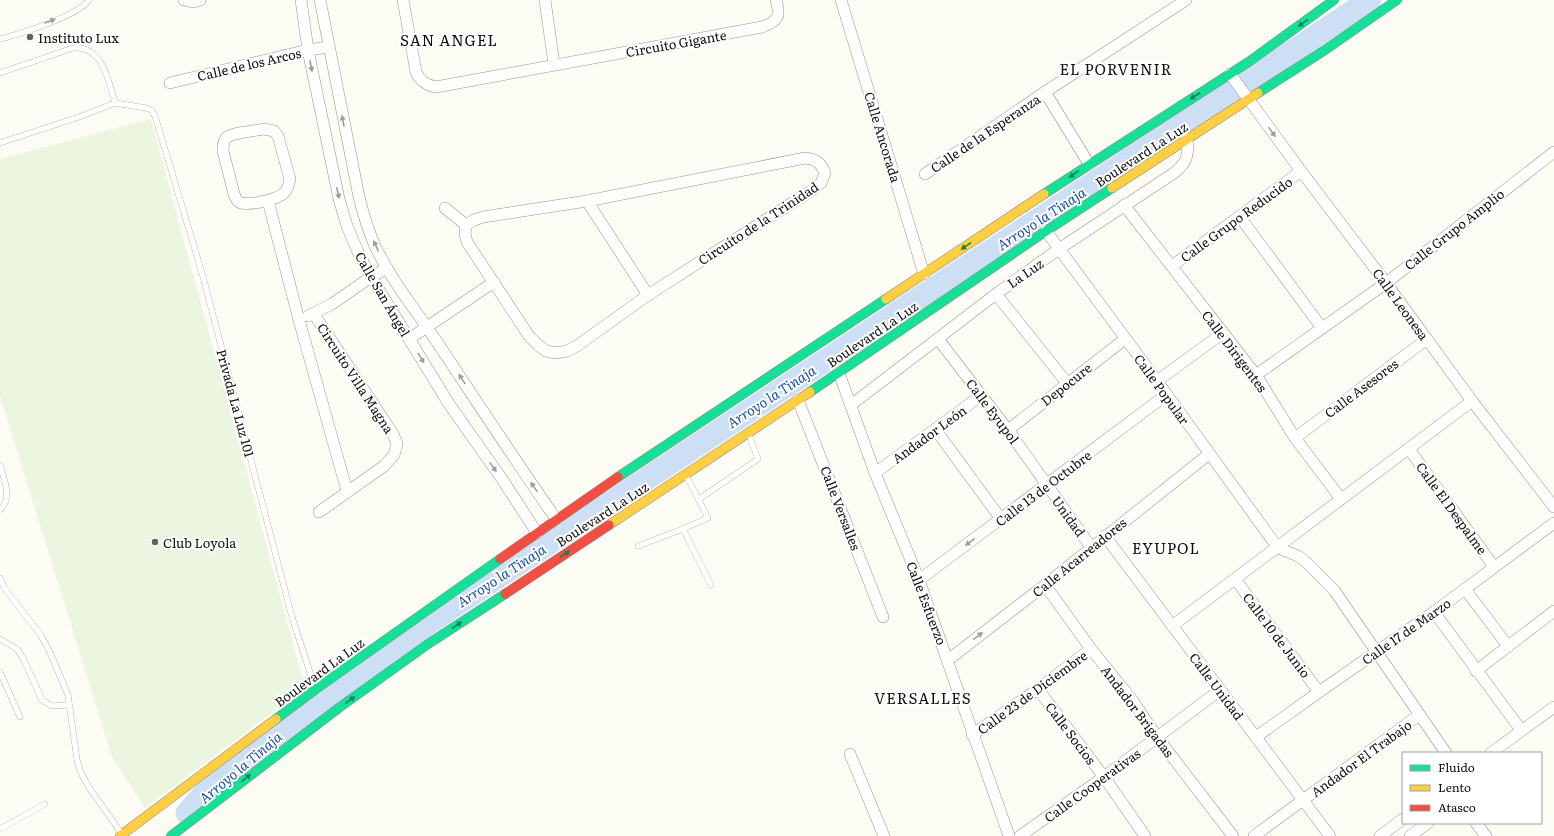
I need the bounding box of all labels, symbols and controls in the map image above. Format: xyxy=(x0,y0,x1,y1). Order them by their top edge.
one-way arrow xyxy=(44,18,56,24)
one-way arrow xyxy=(1297,19,1308,27)
street label: Circuito Gigante xyxy=(624,25,728,61)
place label: Instituto Lux xyxy=(38,28,119,47)
district label: SAN ANGEL xyxy=(400,28,498,51)
marker: Instituto Lux xyxy=(25,32,35,42)
street label: Calle de los Arcos xyxy=(195,43,303,85)
district label: EL PORVENIR xyxy=(1059,57,1173,80)
one-way arrow xyxy=(309,60,315,72)
street label: Calle Ancorada xyxy=(860,89,906,185)
street label: Calle de la Esperanza xyxy=(926,89,1044,177)
one-way arrow xyxy=(1190,93,1201,100)
one-way arrow xyxy=(339,115,345,127)
street label: Boulevard La Luz xyxy=(1091,117,1191,191)
one-way arrow xyxy=(1268,126,1276,137)
one-way arrow xyxy=(1069,170,1079,178)
street label: Calle Grupo Reducido xyxy=(1176,172,1296,266)
street label: Circuito de la Trinidad xyxy=(694,177,822,269)
water label: Arroyo la Tinaja xyxy=(993,182,1089,254)
street label: Calle Grupo Amplio xyxy=(1400,184,1508,274)
one-way arrow xyxy=(335,187,341,200)
one-way arrow xyxy=(373,241,379,252)
one-way arrow xyxy=(961,242,971,250)
street label: Calle San Ángel xyxy=(351,248,415,341)
street label: La Luz xyxy=(1003,254,1047,292)
street label: Calle Leonesa xyxy=(1369,264,1433,344)
street label: Boulevard La Luz xyxy=(823,296,921,372)
street label: Calle Dirigentes xyxy=(1198,306,1272,396)
street label: Circuito Villa Magna xyxy=(313,319,399,437)
street label: Privada La Luz 101 xyxy=(212,347,260,459)
street label: Calle Popular xyxy=(1130,350,1195,429)
one-way arrow xyxy=(418,353,425,364)
street label: Calle Asesores xyxy=(1320,354,1402,422)
street label: Depocure xyxy=(1037,358,1096,410)
water label: Arroyo la Tinaja xyxy=(723,360,819,432)
one-way arrow xyxy=(458,374,466,384)
street label: Calle Eyupol xyxy=(962,374,1024,448)
street label: Andador León xyxy=(888,400,970,468)
street label: Calle 13 de Octubre xyxy=(991,445,1095,530)
street label: Calle El Despalme xyxy=(1412,458,1492,558)
one-way arrow xyxy=(489,461,497,472)
street label: Calle Versalles xyxy=(816,463,866,553)
street label: Boulevard La Luz xyxy=(552,477,652,551)
one-way arrow xyxy=(530,482,538,492)
street label: Unidad xyxy=(1048,492,1090,540)
street label: Calle Acarreadores xyxy=(1028,513,1130,601)
place label: Club Loyola xyxy=(163,533,236,552)
district label: EYUPOL xyxy=(1132,536,1200,559)
marker: Club Loyola xyxy=(150,537,160,547)
one-way arrow xyxy=(964,538,975,546)
water label: Arroyo la Tinaja xyxy=(453,539,549,611)
one-way arrow xyxy=(560,550,570,558)
street label: Calle Esfuerzo xyxy=(902,559,952,648)
street label: Calle 10 de Junio xyxy=(1239,589,1316,682)
street label: Calle 17 de Marzo xyxy=(1358,593,1455,669)
one-way arrow xyxy=(451,621,462,629)
one-way arrow xyxy=(973,631,984,640)
street label: Boulevard La Luz xyxy=(270,633,368,711)
street label: Calle 23 de Diciembre xyxy=(973,645,1091,738)
street label: Calle Unidad xyxy=(1185,648,1249,724)
street label: Andador Brigadas xyxy=(1097,661,1179,761)
district label: VERSALLES xyxy=(874,686,972,709)
one-way arrow xyxy=(345,696,355,704)
street label: Calle Socios xyxy=(1041,698,1101,768)
street label: Andador El Trabajo xyxy=(1307,715,1416,801)
water label: Arroyo la Tinaja xyxy=(194,726,286,808)
street label: Calle Cooperativas xyxy=(1040,743,1144,826)
legend xyxy=(1402,752,1542,824)
text: Fluido xyxy=(1438,758,1475,776)
one-way arrow xyxy=(241,774,252,783)
text: Lento xyxy=(1438,778,1471,796)
text: Atasco xyxy=(1438,798,1476,816)

